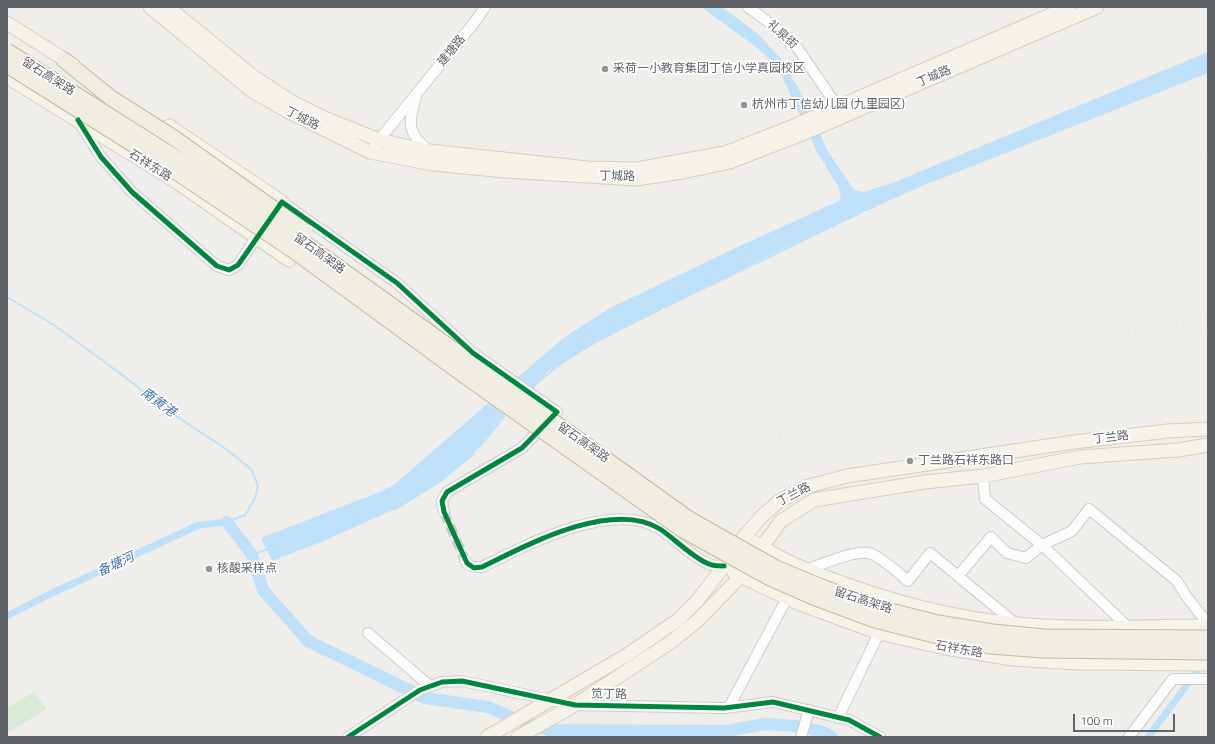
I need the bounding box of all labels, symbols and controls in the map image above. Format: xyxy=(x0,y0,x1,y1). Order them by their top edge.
street label: 礼泉街 xyxy=(764,18,800,52)
street label: 建塘路 xyxy=(435,32,469,70)
street label: 留石高架路 xyxy=(19,55,77,99)
place label: 采荷一小教育集团丁信小学真园校区 xyxy=(613,62,805,76)
street label: 丁城路 xyxy=(915,63,953,91)
marker: 采荷一小教育集团丁信小学真园校区 xyxy=(600,64,610,74)
place label: 杭州市丁信幼儿园 (九里园区) xyxy=(752,98,905,112)
marker: 杭州市丁信幼儿园 (九里园区) xyxy=(739,100,749,110)
street label: 丁城路 xyxy=(283,104,321,134)
street label: 石祥东路 xyxy=(126,147,174,185)
street label: 丁城路 xyxy=(599,169,635,185)
street label: 留石高架路 xyxy=(290,231,348,277)
water label: 南黄港 xyxy=(138,385,178,421)
street label: 留石高架路 xyxy=(554,420,612,466)
street label: 丁兰路 xyxy=(1092,429,1130,447)
place label: 丁兰路石祥东路口 xyxy=(918,454,1014,468)
marker: 丁兰路石祥东路口 xyxy=(905,456,915,466)
street label: 丁兰路 xyxy=(775,480,813,510)
water label: 备塘河 xyxy=(95,550,137,580)
place label: 核酸采样点 xyxy=(217,562,277,576)
marker: 核酸采样点 xyxy=(204,564,214,574)
street label: 留石高架路 xyxy=(832,585,894,617)
street label: 石祥东路 xyxy=(934,639,984,661)
street label: 笕丁路 xyxy=(591,687,627,703)
scale bar xyxy=(1075,706,1177,732)
text: 100 m xyxy=(1080,711,1113,730)

